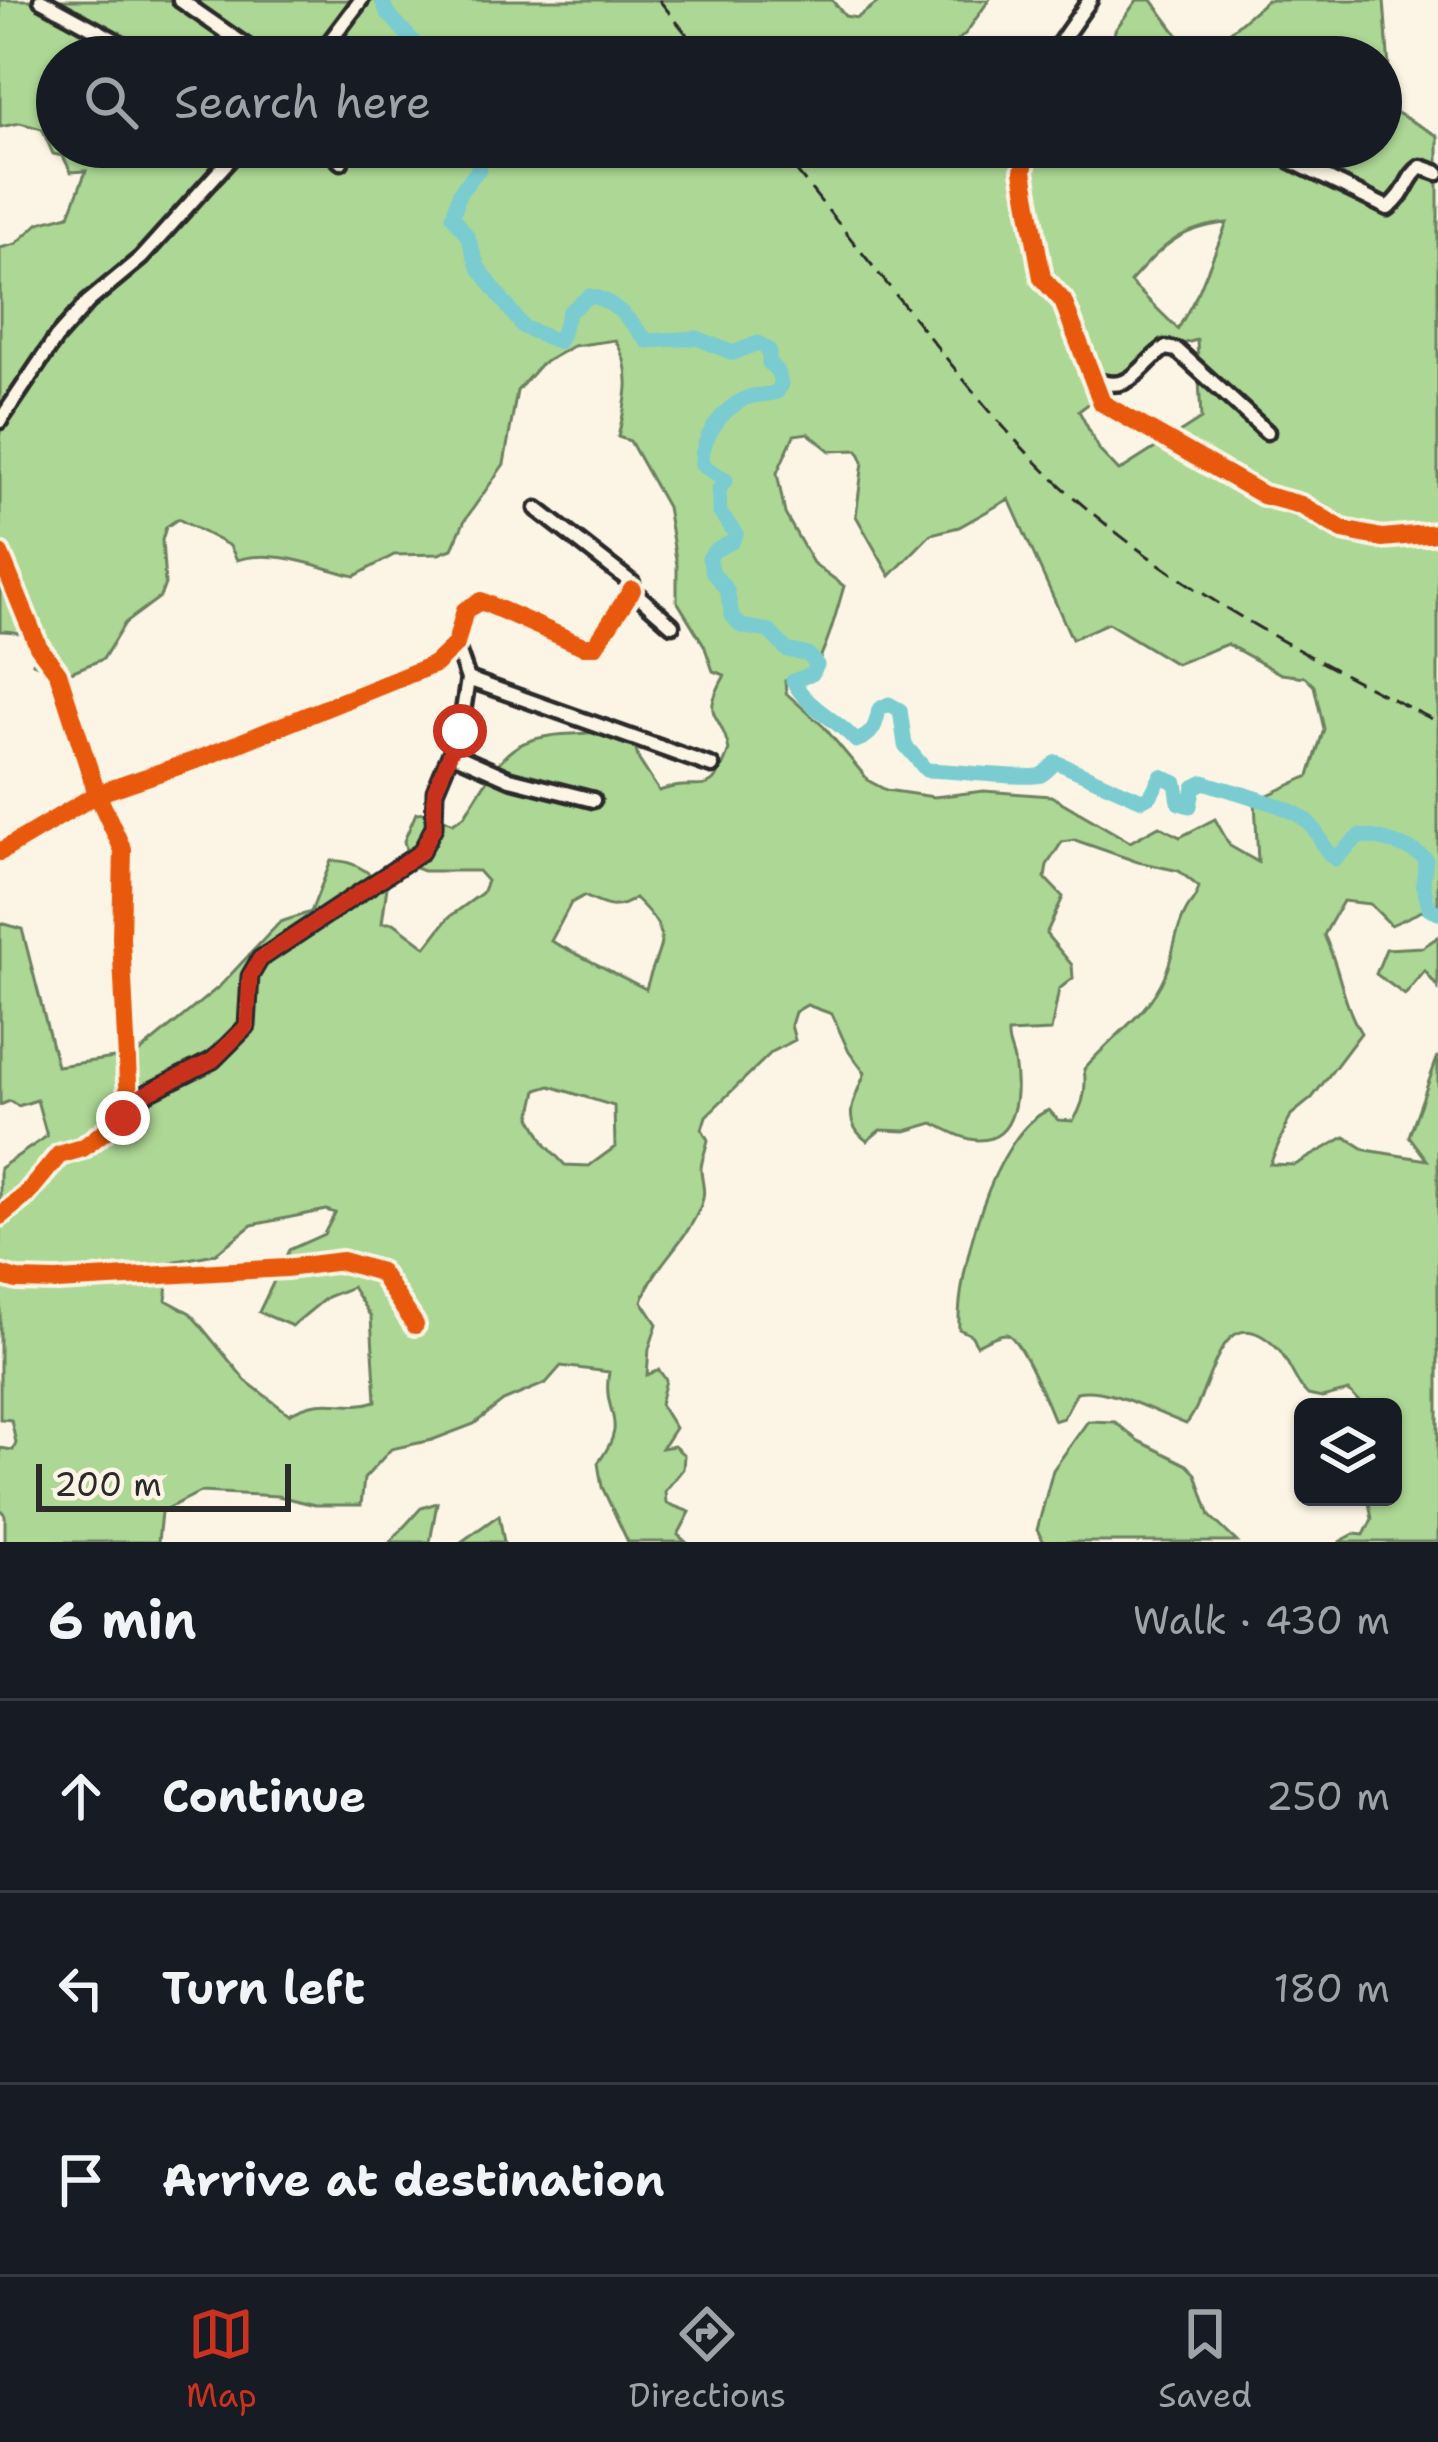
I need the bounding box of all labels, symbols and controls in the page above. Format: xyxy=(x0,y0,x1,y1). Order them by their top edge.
search box xyxy=(36,36,1402,168)
icon: search xyxy=(78,69,144,135)
text: Search here xyxy=(174,72,431,132)
route start xyxy=(433,704,487,758)
route end xyxy=(96,1091,150,1145)
map controls xyxy=(1294,1398,1402,1506)
button: layers xyxy=(1294,1398,1402,1506)
scale bar xyxy=(36,1458,291,1511)
text: 200 m xyxy=(54,1462,162,1507)
text: 6 min xyxy=(48,1586,197,1654)
text: Walk · 430 m xyxy=(1133,1594,1390,1646)
icon: ahead xyxy=(48,1763,114,1829)
text: Continue xyxy=(162,1766,366,1826)
text: 250 m xyxy=(1266,1770,1390,1822)
icon: left xyxy=(48,1955,114,2021)
text: Turn left xyxy=(162,1958,365,2018)
text: 180 m xyxy=(1274,1962,1390,2014)
icon: arrive xyxy=(48,2147,114,2213)
text: Arrive at destination xyxy=(162,2150,665,2210)
tab: Map xyxy=(186,2301,257,2418)
tab: Directions xyxy=(629,2301,786,2418)
tab: Saved xyxy=(1158,2301,1252,2418)

